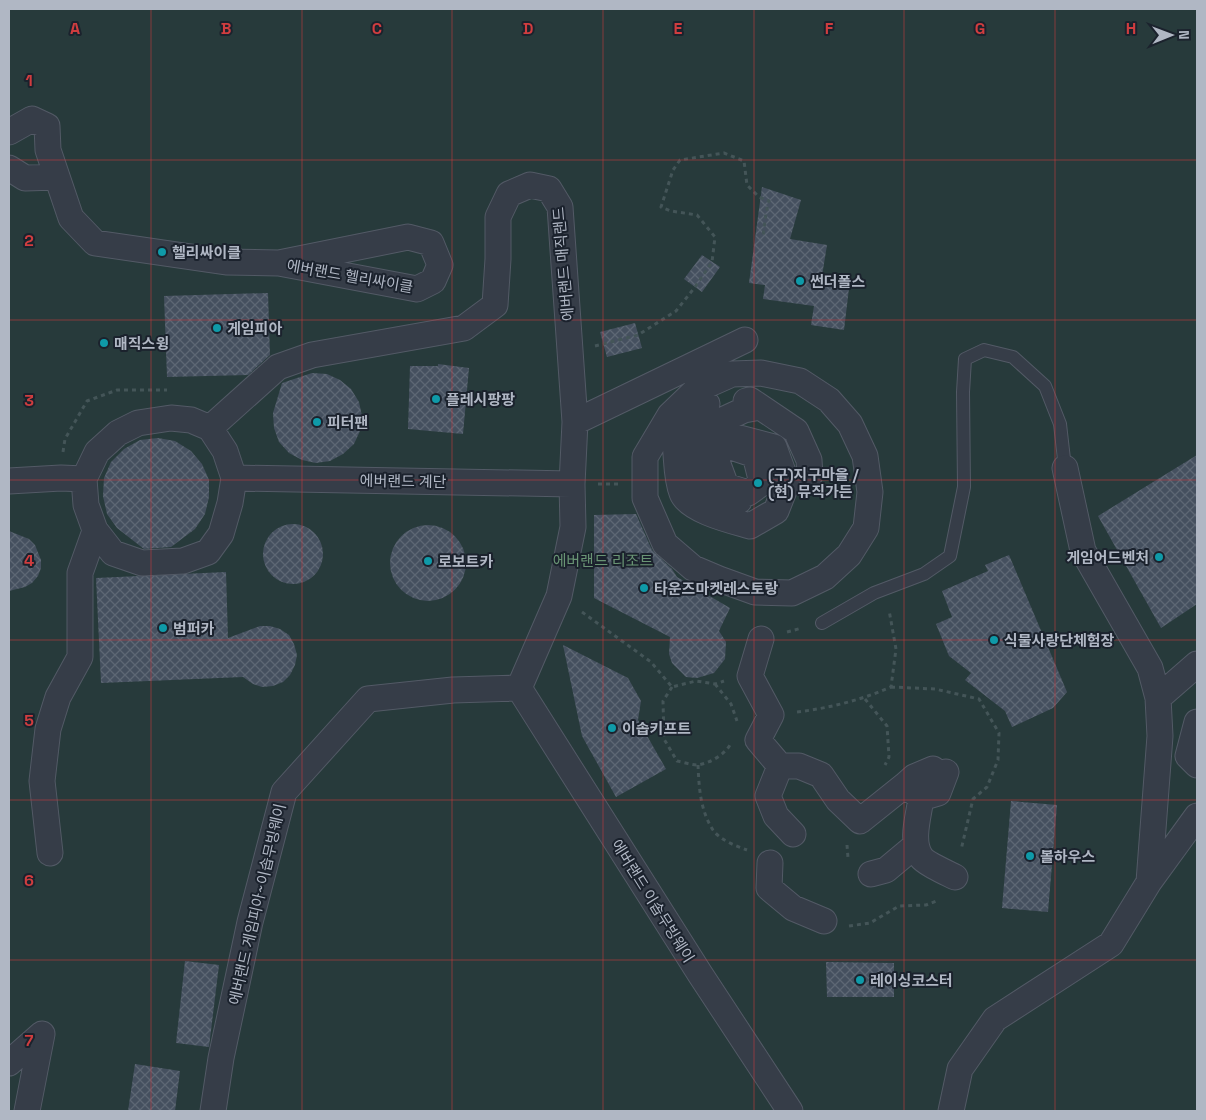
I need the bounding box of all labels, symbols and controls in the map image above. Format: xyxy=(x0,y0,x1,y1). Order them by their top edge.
north arrow xyxy=(1146,10,1196,60)
text: A xyxy=(70,18,80,39)
text: B xyxy=(221,18,231,39)
text: C xyxy=(372,18,382,39)
text: D xyxy=(523,18,533,39)
text: E xyxy=(674,18,683,39)
text: F xyxy=(825,18,834,39)
text: G xyxy=(975,18,985,39)
text: H xyxy=(1126,18,1136,39)
text: N xyxy=(1175,30,1193,40)
text: 1 xyxy=(25,70,33,91)
street label: 에버랜드 매직랜드 xyxy=(549,206,577,322)
text: 2 xyxy=(24,230,34,251)
place label: 헬리싸이클 xyxy=(172,243,241,262)
marker: 헬리싸이클 xyxy=(156,246,168,258)
street label: 에버랜드 헬리싸이클 xyxy=(285,256,415,296)
place label: 썬더폴스 xyxy=(810,272,865,291)
marker: 썬더폴스 xyxy=(794,275,806,287)
place label: 게임피아 xyxy=(227,319,282,338)
marker: 게임피아 xyxy=(211,322,223,334)
place label: 매직스윙 xyxy=(114,334,169,353)
marker: 매직스윙 xyxy=(98,337,110,349)
text: 3 xyxy=(24,390,34,411)
place label: 플레시팡팡 xyxy=(446,390,515,409)
marker: 플레시팡팡 xyxy=(430,393,442,405)
place label: 피터팬 xyxy=(327,413,368,432)
marker: 피터팬 xyxy=(311,416,323,428)
place label: (구)지구마을 / (현) 뮤직가든 xyxy=(768,465,860,501)
street label: 에버랜드 계단 xyxy=(360,471,447,491)
marker: (구)지구마을 / (현) 뮤직가든 xyxy=(752,477,764,489)
place label: 게임어드벤처 xyxy=(1066,548,1149,567)
text: 4 xyxy=(24,550,34,571)
park label: 에버랜드 리조트 xyxy=(553,551,653,570)
marker: 게임어드벤처 xyxy=(1153,551,1165,563)
place label: 로보트카 xyxy=(438,552,493,571)
marker: 로보트카 xyxy=(422,555,434,567)
place label: 타운즈마켓레스토랑 xyxy=(654,579,778,598)
marker: 타운즈마켓레스토랑 xyxy=(638,582,650,594)
place label: 범퍼카 xyxy=(173,619,215,638)
marker: 범퍼카 xyxy=(157,622,169,634)
place label: 식물사랑단체험장 xyxy=(1004,631,1115,650)
marker: 식물사랑단체험장 xyxy=(988,634,1000,646)
text: 5 xyxy=(24,710,34,731)
place label: 이솝키프트 xyxy=(622,719,691,738)
marker: 이솝키프트 xyxy=(606,722,618,734)
street label: 에버랜드 게임피아~이솝무빙웨이 xyxy=(225,801,289,1007)
street label: 에버랜드 이솝무빙웨이 xyxy=(607,836,699,966)
place label: 볼하우스 xyxy=(1040,847,1095,866)
marker: 볼하우스 xyxy=(1024,850,1036,862)
text: 6 xyxy=(24,870,34,891)
place label: 레이싱코스터 xyxy=(870,971,953,990)
marker: 레이싱코스터 xyxy=(854,974,866,986)
text: 7 xyxy=(25,1030,34,1051)

